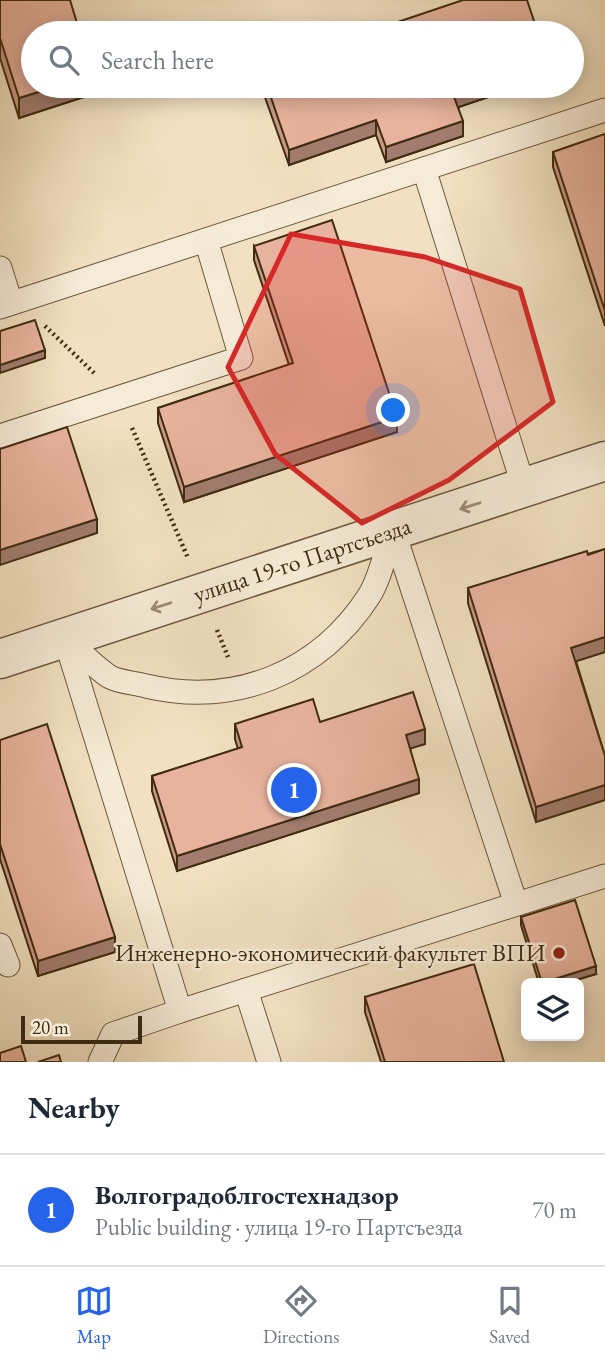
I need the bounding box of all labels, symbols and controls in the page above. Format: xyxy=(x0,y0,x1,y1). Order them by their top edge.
search box xyxy=(21,21,584,98)
icon: search xyxy=(45,41,83,79)
text: Search here xyxy=(101,43,214,77)
your location xyxy=(376,393,410,427)
one-way arrow xyxy=(460,500,482,513)
street label: улица 19-го Партсъезда xyxy=(189,510,415,609)
one-way arrow xyxy=(150,601,172,613)
pin: 1 xyxy=(271,764,317,816)
place label: Инженерно-экономический факультет ВПИ xyxy=(115,937,545,968)
marker: Инженерно-экономический факультет ВПИ xyxy=(551,945,567,961)
map controls xyxy=(521,978,584,1041)
button: layers xyxy=(521,978,584,1041)
scale bar xyxy=(21,1013,142,1045)
text: 20 m xyxy=(32,1015,69,1040)
text: Nearby xyxy=(28,1088,120,1127)
text: Волгоградоблгостехнадзор xyxy=(95,1178,399,1212)
text: 1 xyxy=(45,1195,57,1225)
text: 70 m xyxy=(532,1195,577,1225)
text: Public building · улица 19-го Партсъезда xyxy=(95,1212,463,1242)
tab: Map xyxy=(75,1282,113,1349)
tab: Directions xyxy=(263,1282,339,1349)
tab: Saved xyxy=(489,1282,530,1349)

